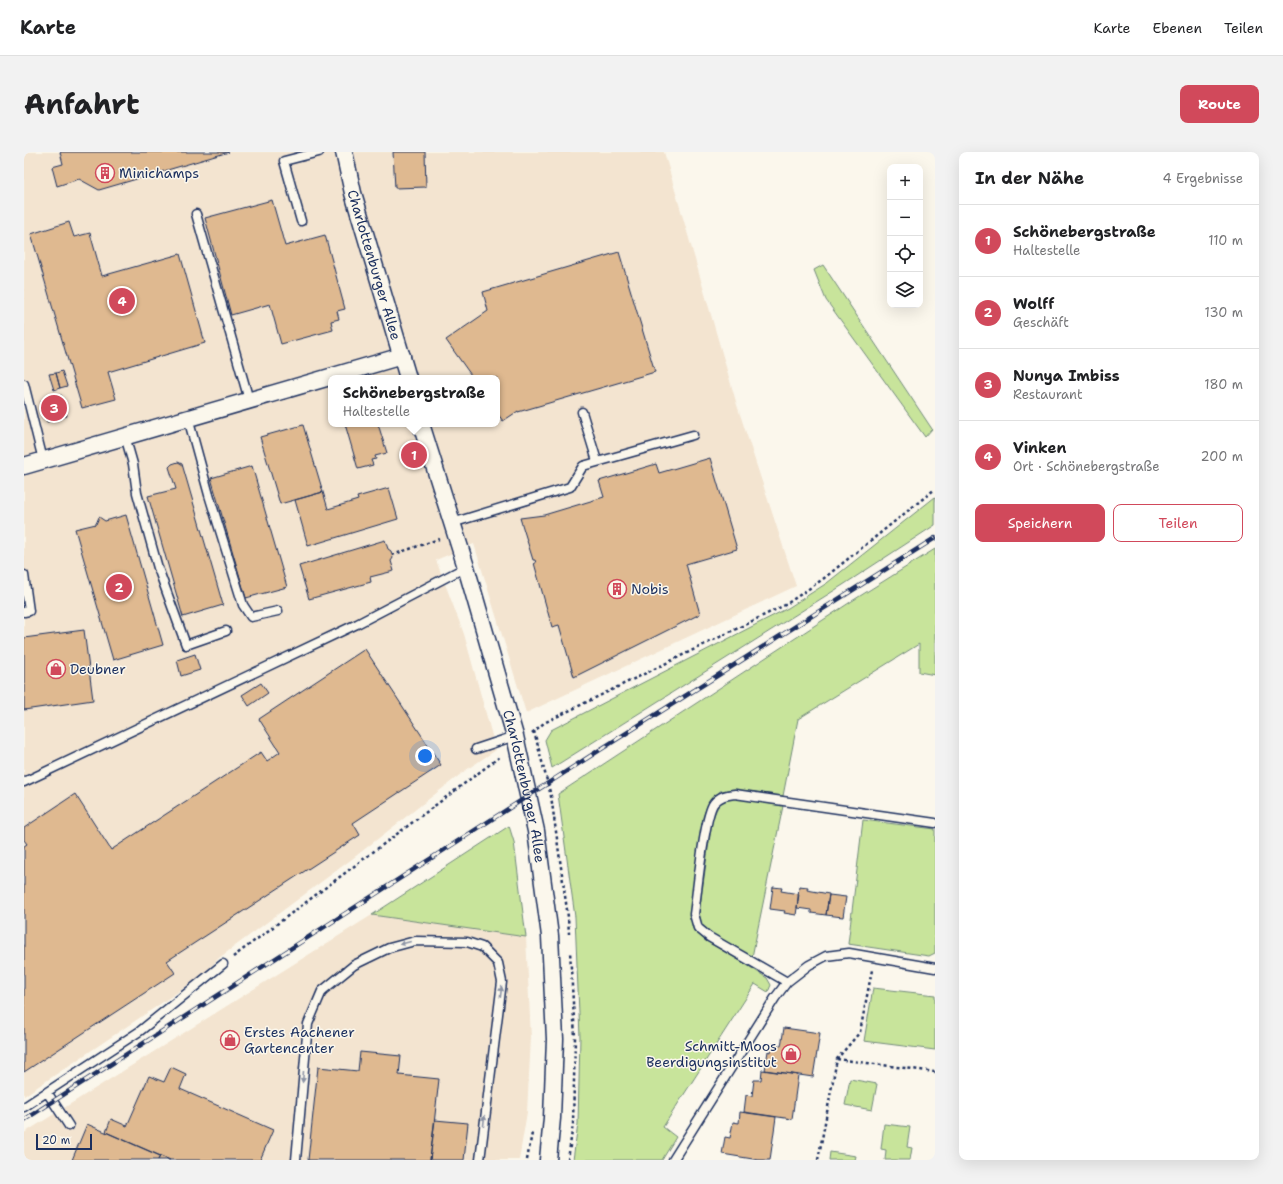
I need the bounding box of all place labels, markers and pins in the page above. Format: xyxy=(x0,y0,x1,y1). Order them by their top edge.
building icon: Minichamps xyxy=(94,162,116,184)
place label: Minichamps xyxy=(119,164,199,182)
pin: 4 xyxy=(109,286,135,316)
pin: 3 xyxy=(41,393,67,423)
pin: 1 xyxy=(401,440,427,470)
pin: 2 xyxy=(106,572,132,602)
building icon: Nobis xyxy=(606,578,628,600)
place label: Nobis xyxy=(631,580,669,598)
shop icon: Deubner xyxy=(45,658,67,680)
place label: Deubner xyxy=(70,660,126,678)
place label: Erstes Aachener Gartencenter xyxy=(244,1023,355,1057)
shop icon: Erstes Aachener Gartencenter xyxy=(219,1029,241,1051)
place label: Schmitt-Moos Beerdigungsinstitut xyxy=(646,1037,777,1071)
shop icon: Schmitt-Moos Beerdigungsinstitut xyxy=(780,1043,802,1065)

